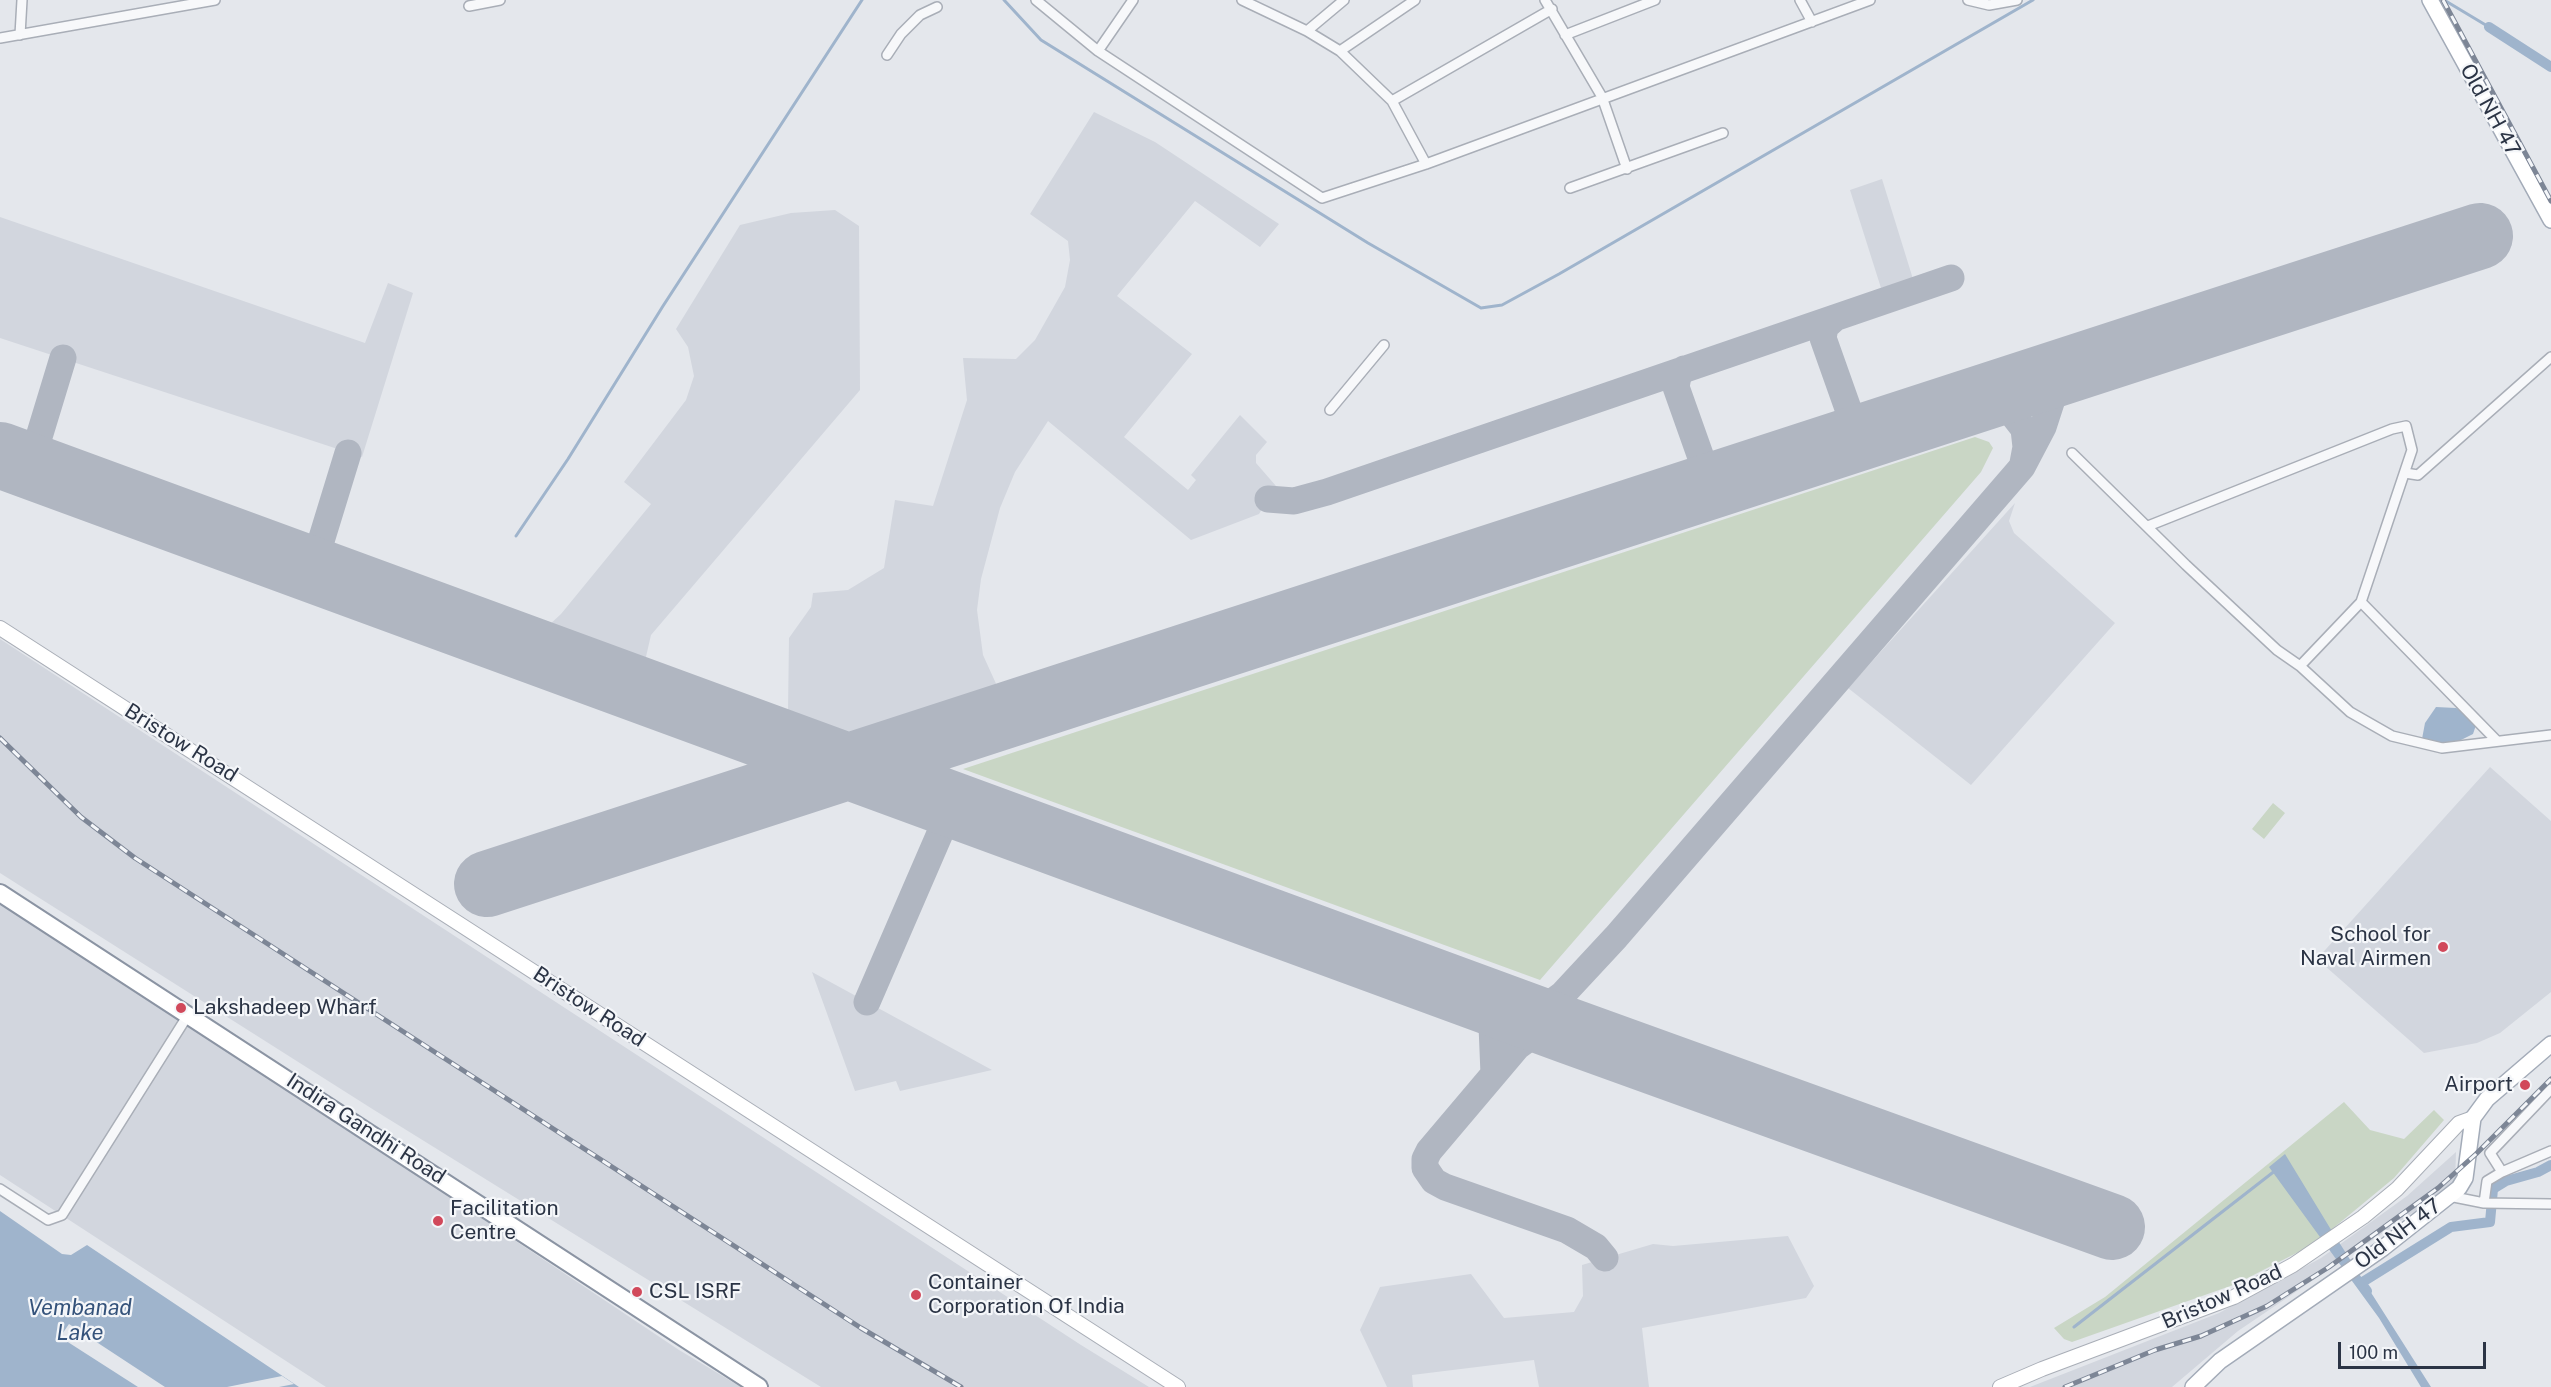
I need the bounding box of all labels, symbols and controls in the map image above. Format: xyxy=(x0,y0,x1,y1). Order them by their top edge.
street label: Old NH 47 xyxy=(2454,59,2526,161)
street label: Bristow Road xyxy=(120,698,242,788)
place label: School for Naval Airmen xyxy=(2300,922,2431,972)
marker: School for Naval Airmen xyxy=(2436,940,2450,954)
street label: Bristow Road xyxy=(528,961,650,1053)
place label: Lakshadeep Wharf xyxy=(193,995,377,1021)
marker: Lakshadeep Wharf xyxy=(174,1001,188,1015)
street label: Indira Gandhi Road xyxy=(282,1068,450,1190)
place label: Airport xyxy=(2444,1072,2513,1098)
marker: Airport xyxy=(2518,1078,2532,1092)
street label: Old NH 47 xyxy=(2350,1193,2446,1275)
place label: Facilitation Centre xyxy=(450,1196,559,1246)
marker: Facilitation Centre xyxy=(431,1214,445,1228)
street label: Bristow Road xyxy=(2158,1259,2286,1335)
place label: Container Corporation Of India xyxy=(928,1270,1125,1320)
place label: CSL ISRF xyxy=(649,1279,741,1305)
marker: CSL ISRF xyxy=(630,1285,644,1299)
marker: Container Corporation Of India xyxy=(909,1288,923,1302)
water label: Vembanad Lake xyxy=(28,1295,132,1346)
scale bar xyxy=(2341,1330,2490,1368)
text: 100 m xyxy=(2349,1342,2398,1363)

